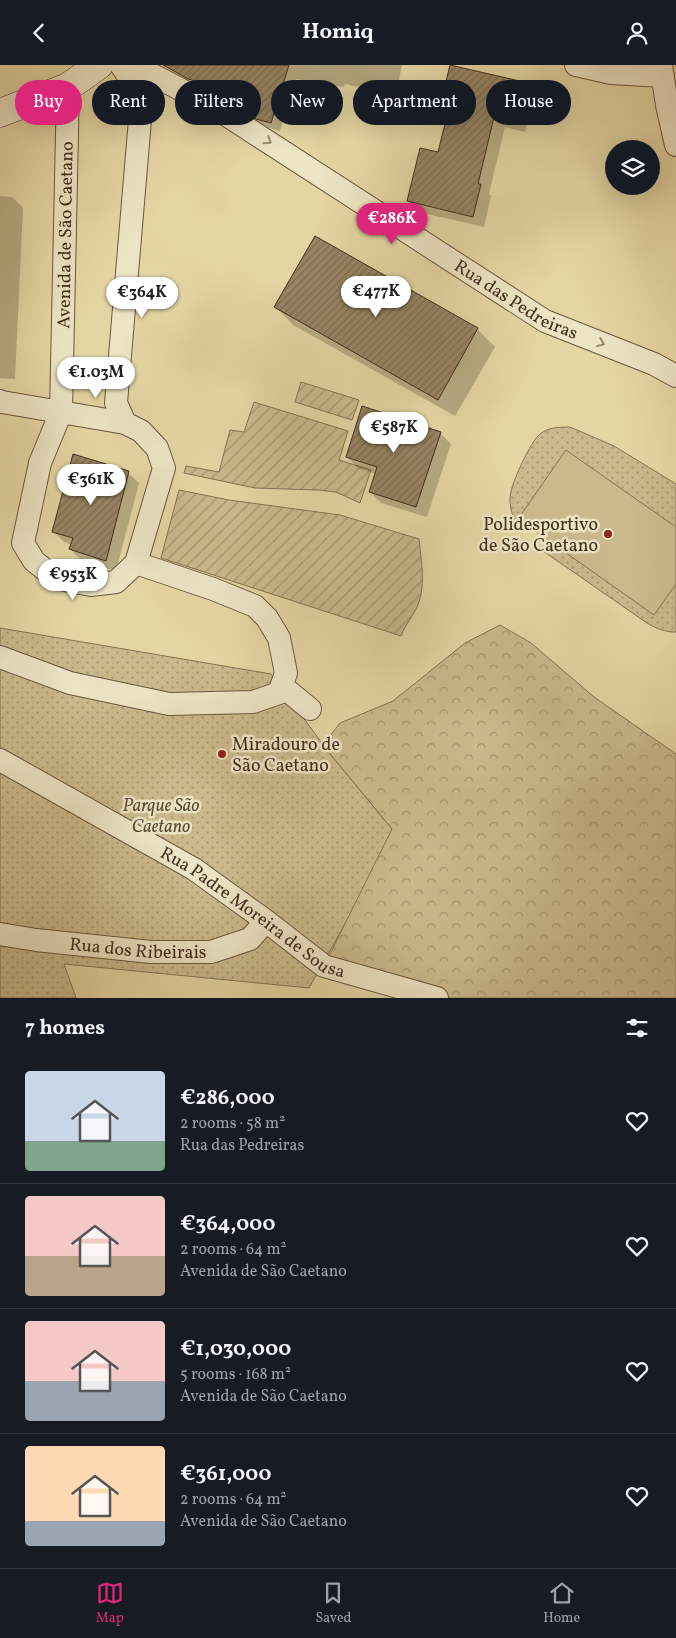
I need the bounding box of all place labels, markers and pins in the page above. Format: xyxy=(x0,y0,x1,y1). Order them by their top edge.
pin: €286K xyxy=(357,203,427,245)
pin: €477K xyxy=(341,275,411,318)
pin: €364K xyxy=(107,277,177,319)
pin: €1.03M xyxy=(55,357,137,399)
pin: €587K xyxy=(359,411,429,454)
pin: €361K xyxy=(56,463,126,506)
place label: Polidesportivo de São Caetano xyxy=(479,513,598,559)
marker: Polidesportivo de São Caetano xyxy=(602,528,614,540)
pin: €953K xyxy=(38,559,108,601)
place label: Miradouro de São Caetano xyxy=(232,733,340,779)
marker: Miradouro de São Caetano xyxy=(216,748,228,760)

